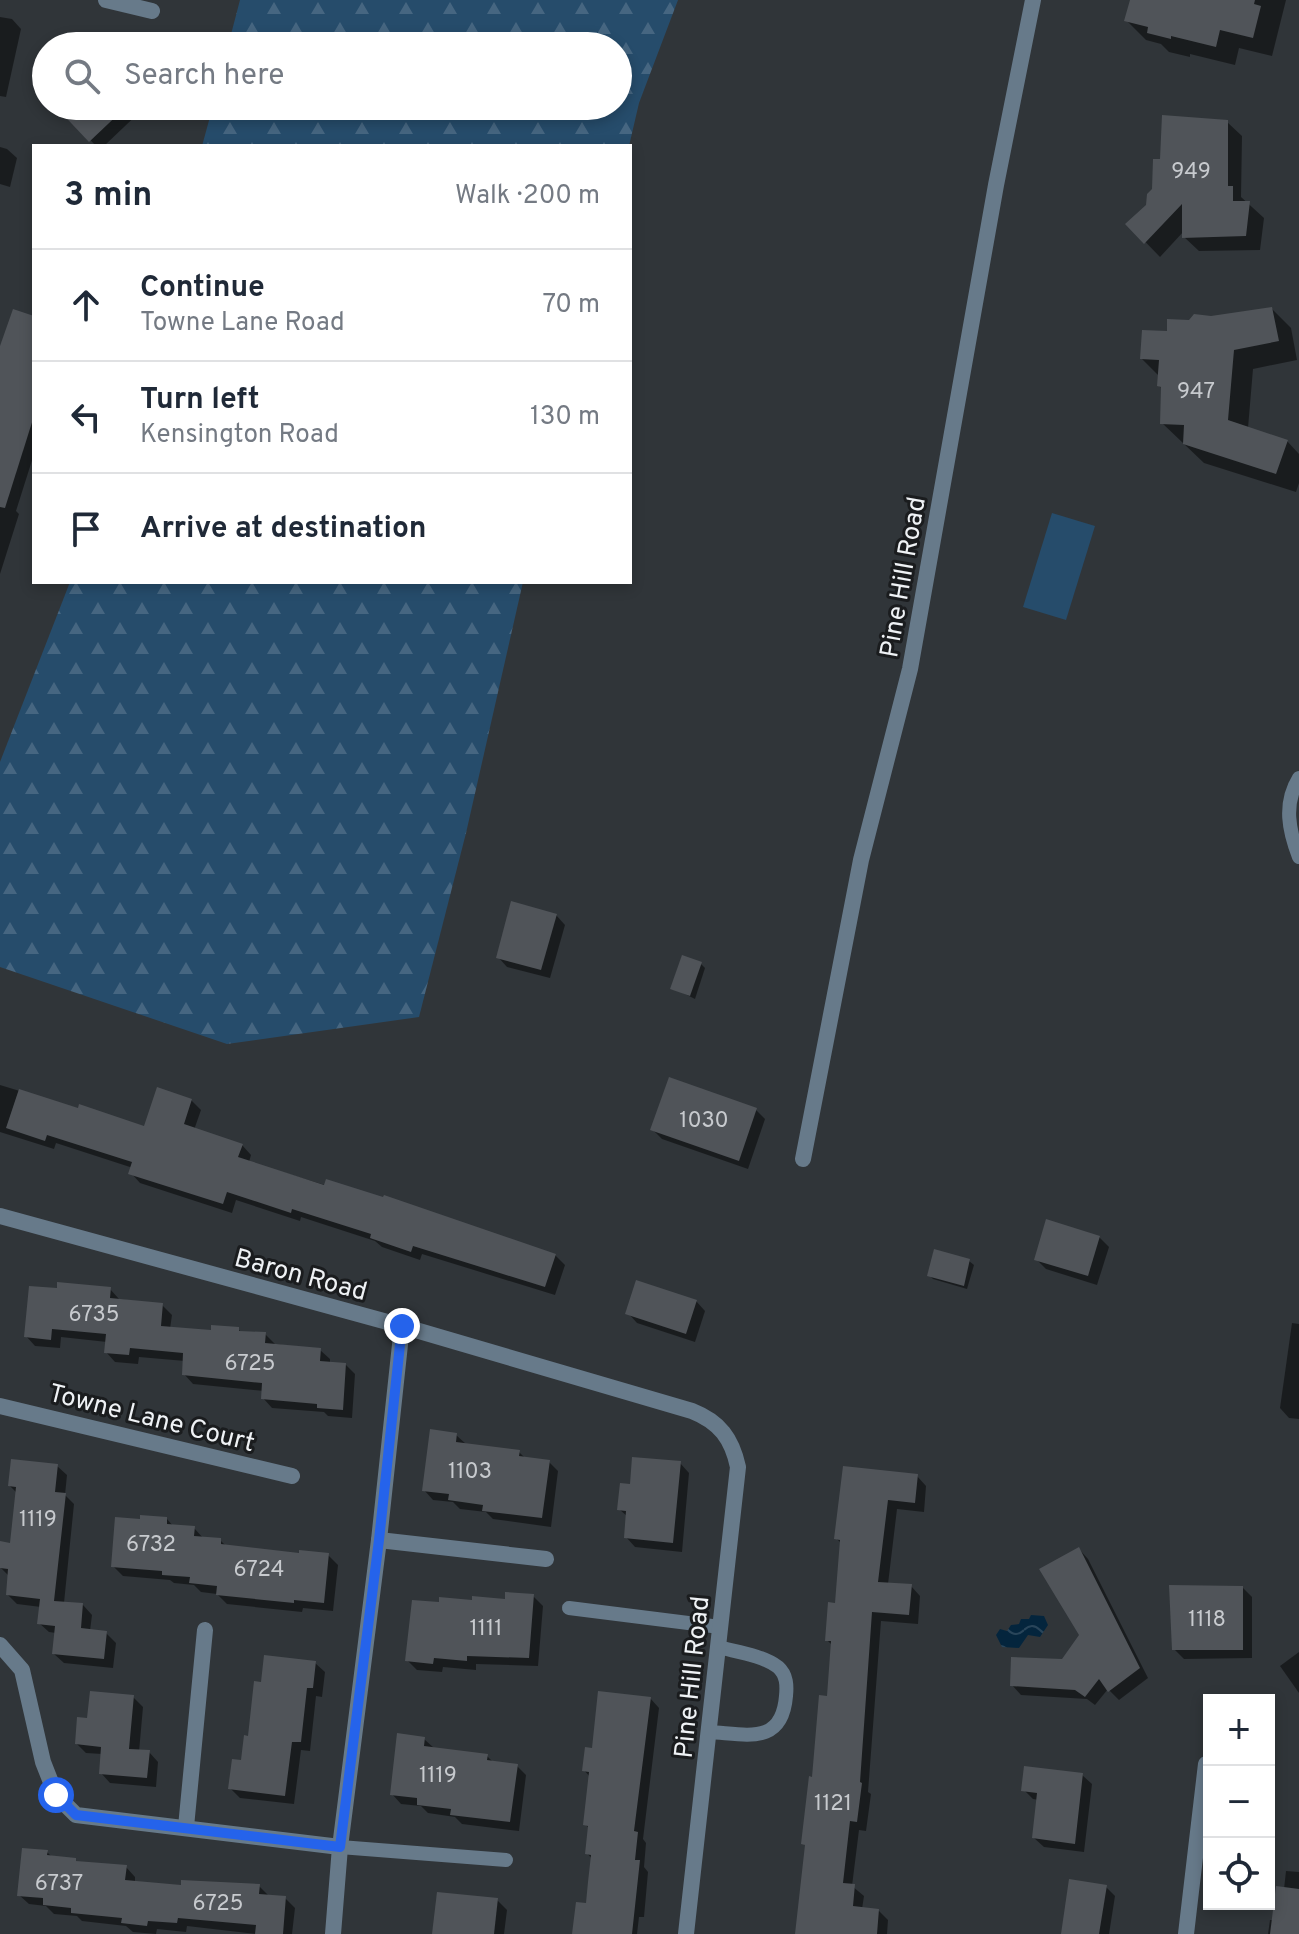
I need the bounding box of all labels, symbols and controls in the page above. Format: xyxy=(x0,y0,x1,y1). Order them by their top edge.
search box xyxy=(32,32,632,120)
icon: search xyxy=(60,54,104,98)
text: Search here xyxy=(124,58,284,95)
house number: 949 xyxy=(1171,159,1211,186)
text: 3 min xyxy=(64,175,152,218)
text: Walk · 200 m xyxy=(455,180,600,213)
text: Continue xyxy=(140,270,265,307)
icon: ahead xyxy=(64,283,108,327)
text: 70 m xyxy=(542,289,600,322)
text: Towne Lane Road xyxy=(140,307,345,340)
house number: 947 xyxy=(1177,379,1215,406)
text: Turn left xyxy=(140,382,260,419)
icon: left xyxy=(64,395,108,439)
text: 130 m xyxy=(530,401,600,434)
text: Kensington Road xyxy=(140,419,339,452)
street label: Pine Hill Road xyxy=(874,494,935,660)
icon: arrive xyxy=(64,507,108,551)
text: Arrive at destination xyxy=(140,511,426,548)
house number: 1030 xyxy=(679,1108,729,1135)
street label: Baron Road xyxy=(230,1243,370,1310)
house number: 6735 xyxy=(69,1302,119,1329)
route end xyxy=(384,1308,420,1344)
house number: 6725 xyxy=(225,1351,275,1378)
street label: Towne Lane Court xyxy=(45,1378,258,1461)
house number: 1103 xyxy=(448,1459,492,1486)
house number: 1119 xyxy=(19,1507,57,1534)
house number: 6732 xyxy=(126,1532,176,1559)
house number: 6724 xyxy=(234,1557,284,1584)
street label: Pine Hill Road xyxy=(669,1595,718,1760)
house number: 1118 xyxy=(1188,1607,1226,1634)
house number: 1111 xyxy=(470,1616,502,1643)
map controls xyxy=(1203,1694,1275,1910)
button: + xyxy=(1203,1694,1275,1766)
house number: 1119 xyxy=(419,1763,457,1790)
button: − xyxy=(1203,1766,1275,1838)
route start xyxy=(38,1777,74,1813)
house number: 1121 xyxy=(814,1791,852,1818)
button: locate xyxy=(1203,1838,1275,1910)
house number: 6737 xyxy=(35,1871,83,1898)
house number: 6725 xyxy=(193,1891,243,1918)

